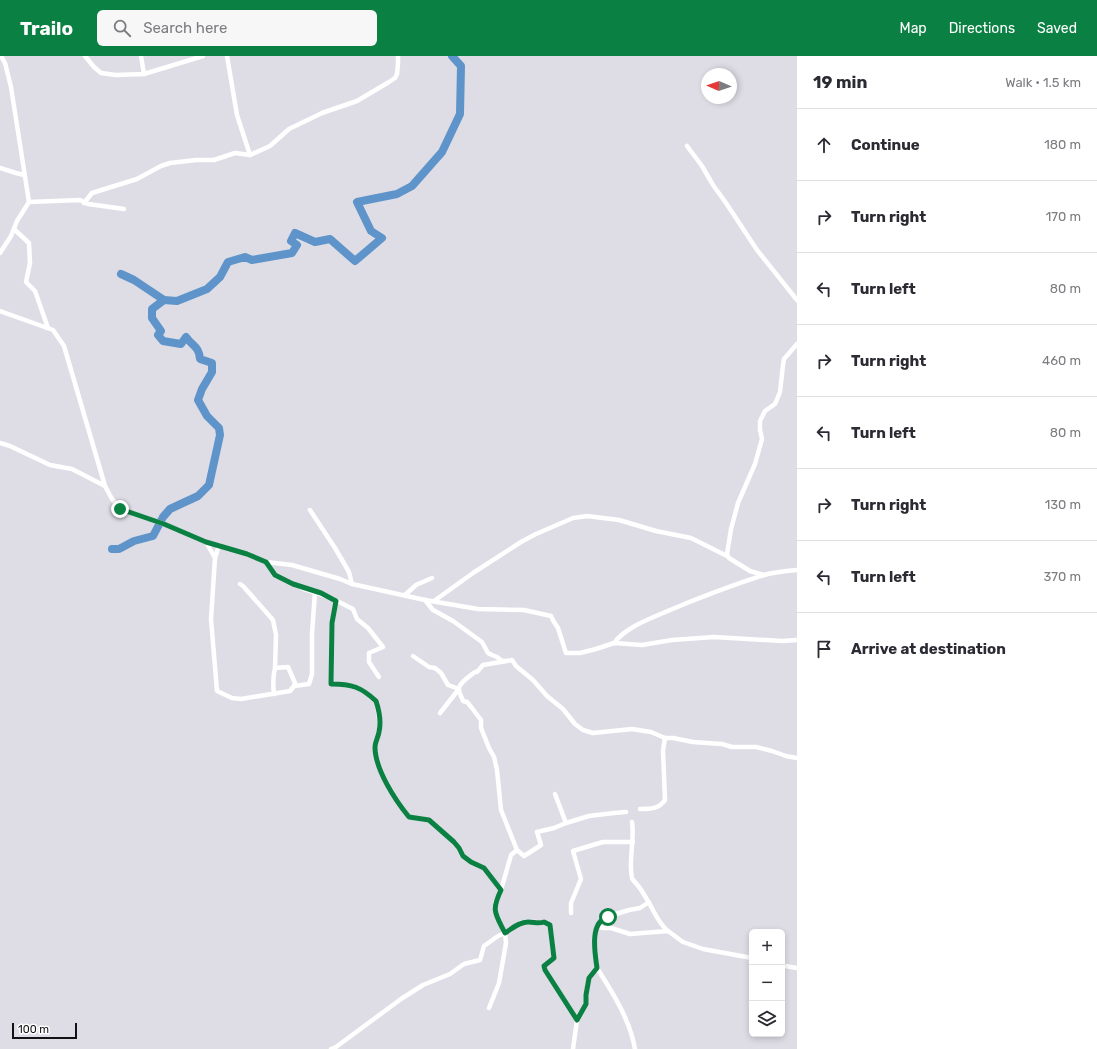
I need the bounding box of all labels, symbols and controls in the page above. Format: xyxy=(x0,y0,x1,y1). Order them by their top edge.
search box xyxy=(97,10,377,46)
text: Trailo xyxy=(20,17,73,40)
icon: search xyxy=(111,17,133,39)
text: Search here xyxy=(143,19,227,37)
text: Map xyxy=(900,20,927,37)
text: Directions xyxy=(949,20,1015,37)
text: Saved xyxy=(1037,20,1077,37)
north arrow xyxy=(701,68,737,104)
text: 19 min xyxy=(813,72,867,92)
text: Walk · 1.5 km xyxy=(1005,75,1081,90)
icon: ahead xyxy=(813,134,835,156)
text: Continue xyxy=(851,136,920,154)
text: 180 m xyxy=(1044,137,1081,152)
icon: right xyxy=(813,206,835,228)
text: Turn right xyxy=(851,208,926,226)
text: 170 m xyxy=(1046,209,1081,224)
icon: left xyxy=(813,278,835,300)
text: Turn left xyxy=(851,280,916,298)
text: 80 m xyxy=(1050,281,1081,296)
icon: right xyxy=(813,350,835,372)
text: Turn right xyxy=(851,352,926,370)
text: 460 m xyxy=(1042,353,1081,368)
icon: left xyxy=(813,422,835,444)
text: Turn left xyxy=(851,424,916,442)
text: 80 m xyxy=(1050,425,1081,440)
icon: right xyxy=(813,494,835,516)
text: Turn right xyxy=(851,496,926,514)
text: 130 m xyxy=(1045,497,1081,512)
route end xyxy=(111,500,129,518)
icon: left xyxy=(813,566,835,588)
text: Turn left xyxy=(851,568,916,586)
text: 370 m xyxy=(1044,569,1081,584)
icon: arrive xyxy=(813,638,835,660)
text: Arrive at destination xyxy=(851,640,1006,658)
route start xyxy=(599,908,617,926)
map controls xyxy=(749,929,785,1037)
button: + xyxy=(749,929,785,965)
button: − xyxy=(749,965,785,1001)
button: layers xyxy=(749,1001,785,1037)
scale bar xyxy=(12,1021,77,1040)
text: 100 m xyxy=(18,1023,49,1036)

